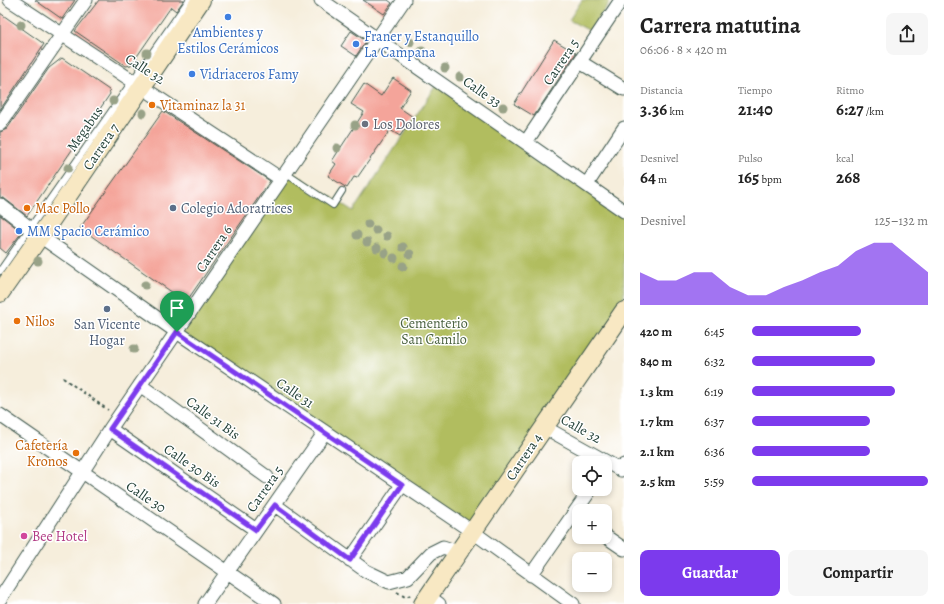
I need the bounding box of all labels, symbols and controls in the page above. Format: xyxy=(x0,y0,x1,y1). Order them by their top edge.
text: Carrera matutina xyxy=(640,11,801,41)
marker: Ambientes y Estilos Cerámicos xyxy=(223,12,233,22)
button: share xyxy=(886,13,928,55)
place label: Ambientes y Estilos Cerámicos xyxy=(177,23,279,58)
place label: Franer y Estanquillo La Campana xyxy=(364,27,479,62)
street label: Carrera 5 xyxy=(538,35,584,89)
marker: Franer y Estanquillo La Campana xyxy=(351,39,361,49)
text: 06:06 · 8 × 420 m xyxy=(640,41,727,58)
street label: Calle 32 xyxy=(122,49,169,89)
place label: Vidriaceros Famy xyxy=(199,65,299,84)
marker: Vidriaceros Famy xyxy=(187,69,197,79)
street label: Calle 33 xyxy=(459,72,505,112)
text: Distancia xyxy=(640,83,683,98)
text: Tiempo xyxy=(738,83,772,98)
text: Ritmo xyxy=(836,83,864,98)
place label: Vitaminaz la 31 xyxy=(159,96,246,115)
text: 3.36 xyxy=(640,98,667,121)
text: 21:40 xyxy=(738,98,773,121)
text: 6:27 xyxy=(836,98,863,121)
marker: Vitaminaz la 31 xyxy=(147,100,157,110)
street label: Megabus xyxy=(62,103,108,155)
text: km xyxy=(667,104,684,119)
text: /km xyxy=(863,104,884,119)
place label: Los Dolores xyxy=(373,115,440,134)
marker: Los Dolores xyxy=(360,119,370,129)
street label: Carrera 7 xyxy=(78,120,124,174)
text: Desnivel xyxy=(640,151,679,166)
text: Pulso xyxy=(738,151,763,166)
text: kcal xyxy=(836,151,854,166)
text: 64 xyxy=(640,166,656,189)
text: 165 xyxy=(738,166,759,189)
text: 268 xyxy=(836,166,860,189)
text: m xyxy=(656,172,667,187)
text: bpm xyxy=(759,172,782,187)
place label: Mac Pollo xyxy=(35,199,90,218)
place label: Colegio Adoratrices xyxy=(181,199,292,218)
marker: Mac Pollo xyxy=(22,203,32,213)
marker: Colegio Adoratrices xyxy=(168,203,178,213)
text: Desnivel xyxy=(640,212,686,229)
text: 125–132 m xyxy=(874,212,928,229)
place label: MM Spacio Cerámico xyxy=(27,222,149,241)
street label: Carrera 6 xyxy=(191,222,237,276)
marker: MM Spacio Cerámico xyxy=(14,226,24,236)
pin xyxy=(160,291,194,332)
icon: arrive xyxy=(166,297,188,319)
marker: San Vicente Hogar xyxy=(102,304,112,314)
place label: Nilos xyxy=(25,312,55,331)
park label: Cementerio San Camilo xyxy=(400,314,468,349)
place label: San Vicente Hogar xyxy=(74,315,140,350)
marker: Nilos xyxy=(12,316,22,326)
text: 420 m xyxy=(640,323,672,340)
text: 6:45 xyxy=(704,323,725,340)
text: 840 m xyxy=(640,353,672,370)
text: 6:32 xyxy=(704,353,725,370)
street label: Calle 31 xyxy=(272,373,318,413)
text: 1.3 km xyxy=(640,383,674,400)
text: 6:19 xyxy=(704,383,723,400)
street label: Calle 31 Bis xyxy=(182,392,244,444)
street label: Calle 32 xyxy=(557,410,605,448)
text: 1.7 km xyxy=(640,413,674,430)
text: 6:37 xyxy=(704,413,724,430)
street label: Carrera 4 xyxy=(501,430,547,484)
place label: Cafetería Kronos xyxy=(15,436,68,471)
street label: Calle 30 Bis xyxy=(160,440,224,492)
text: 2.1 km xyxy=(640,443,674,460)
text: 6:36 xyxy=(704,443,725,460)
marker: Cafetería Kronos xyxy=(71,448,81,458)
map controls xyxy=(572,456,612,592)
button: locate xyxy=(572,456,612,496)
street label: Carrera 5 xyxy=(242,462,288,516)
text: 2.5 km xyxy=(640,473,675,490)
text: 5:59 xyxy=(704,473,724,490)
street label: Calle 30 xyxy=(122,477,170,517)
button: + xyxy=(572,504,612,544)
place label: Bee Hotel xyxy=(32,527,88,546)
marker: Bee Hotel xyxy=(19,531,29,541)
button: Guardar xyxy=(640,550,780,596)
button: Compartir xyxy=(788,550,928,596)
button: − xyxy=(572,552,612,592)

